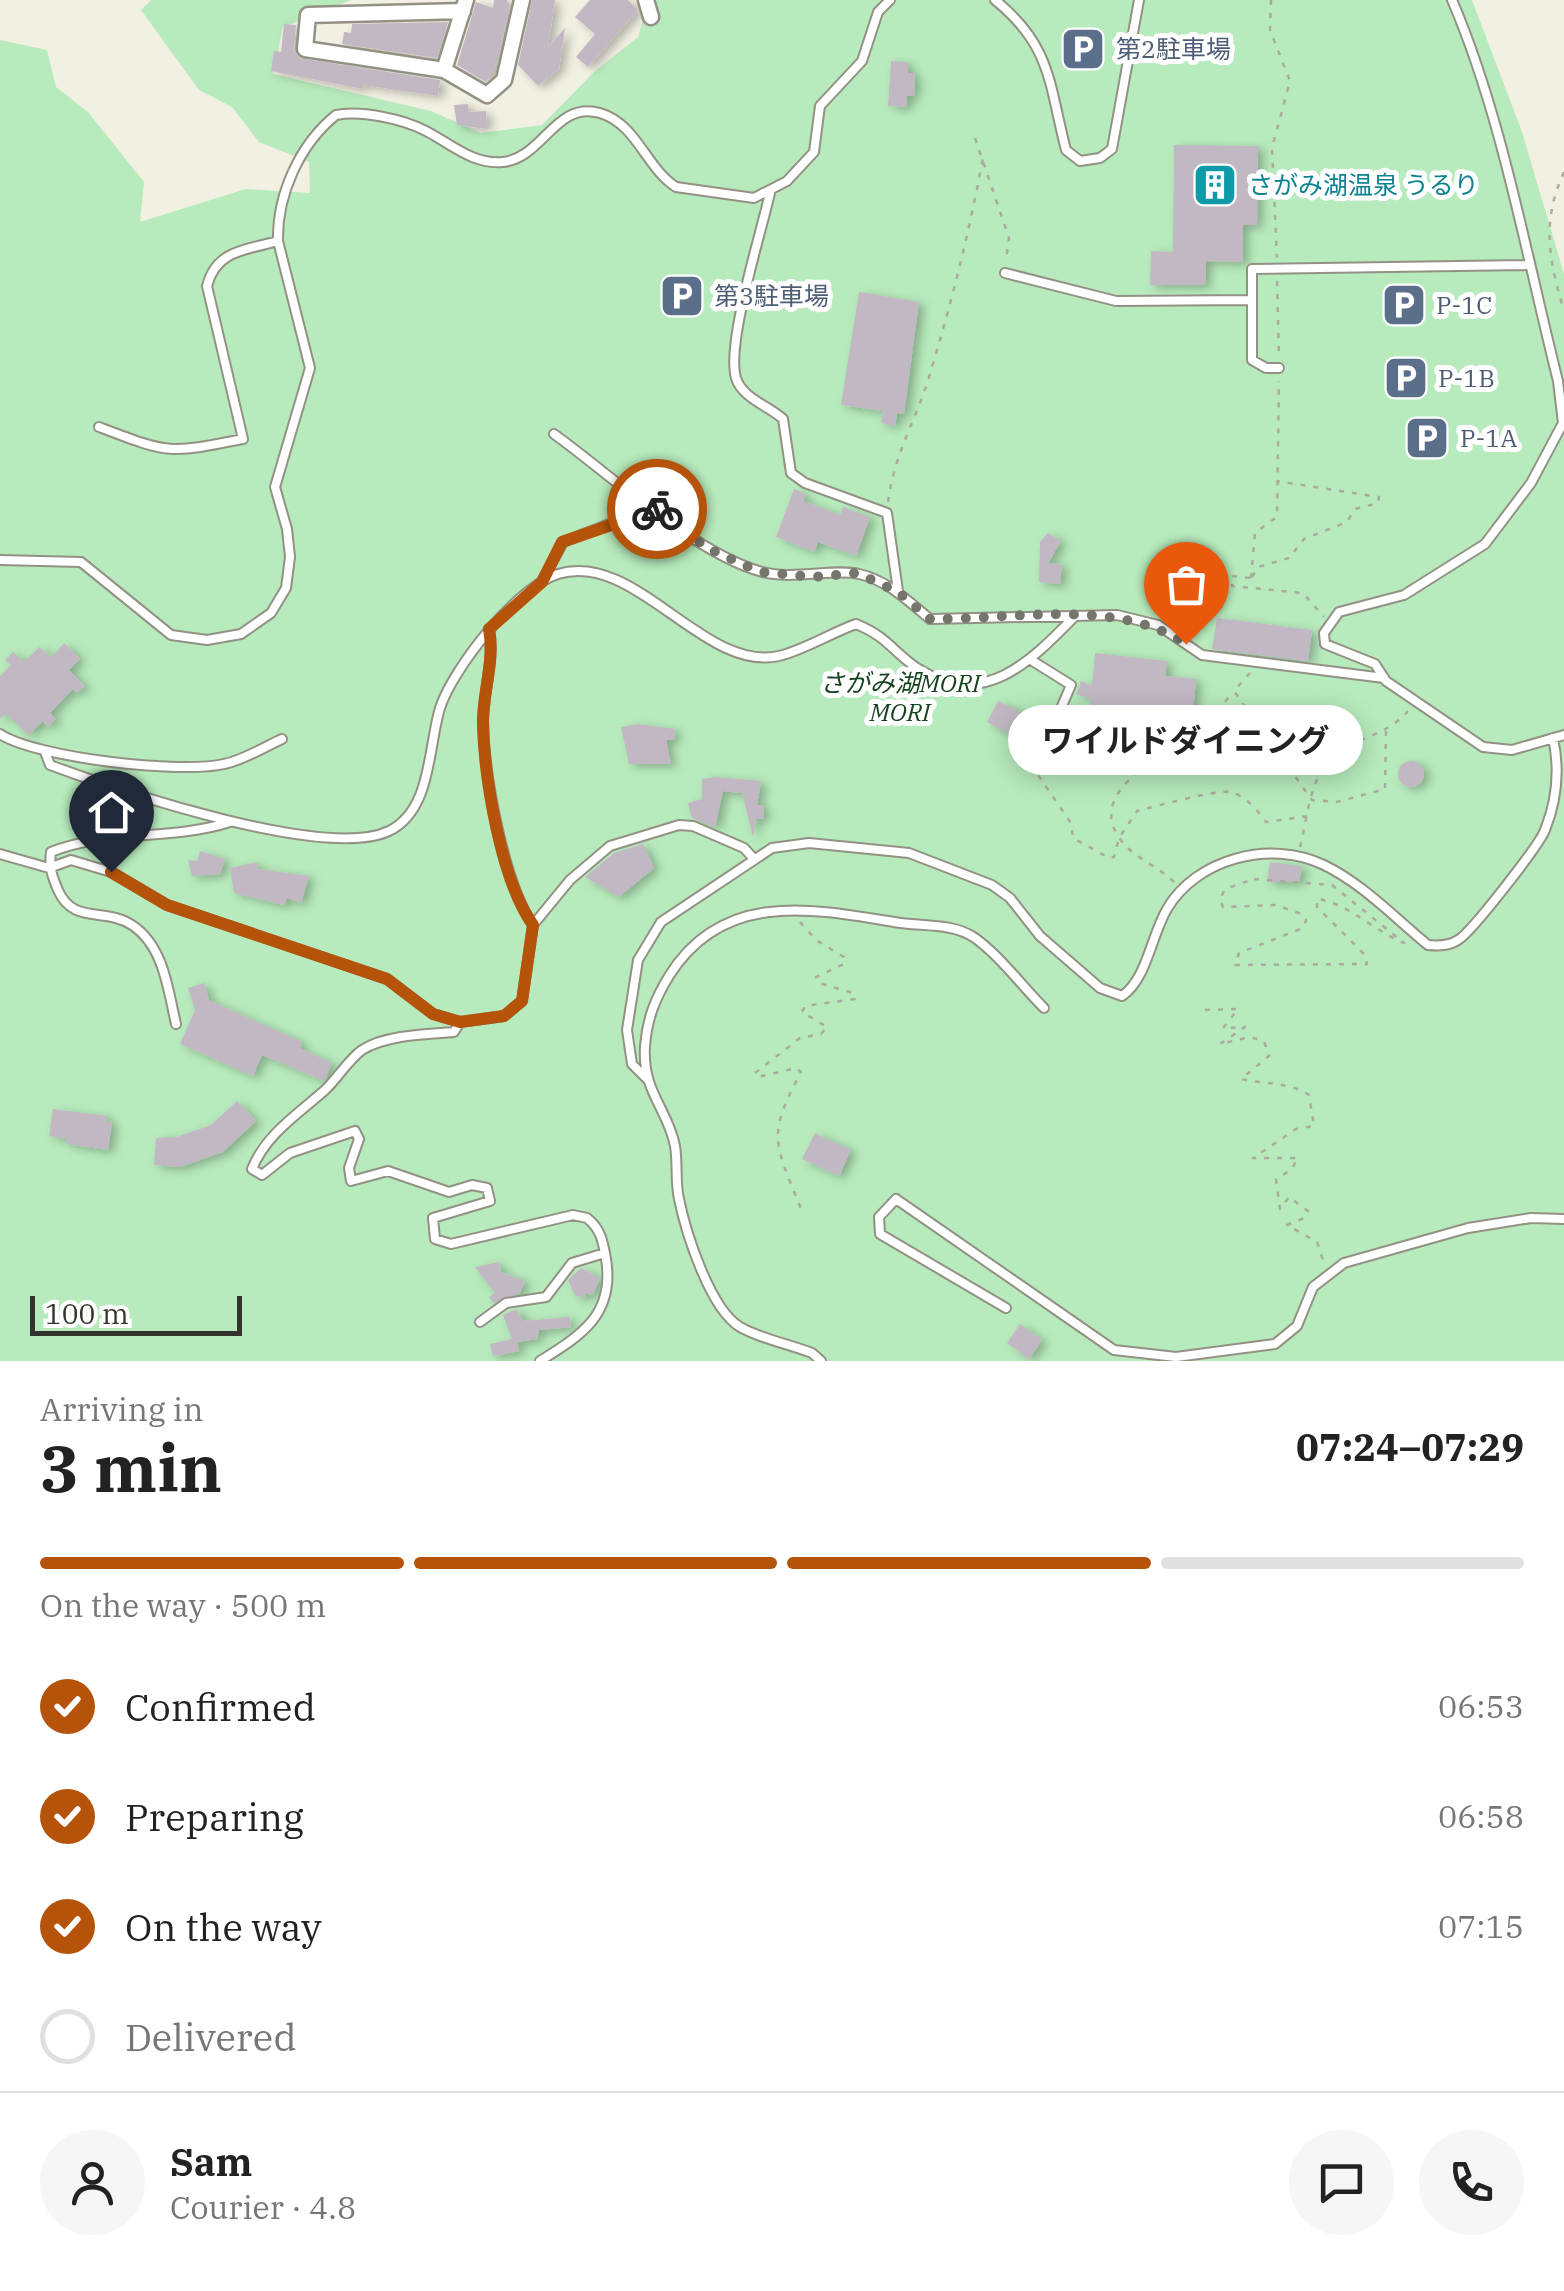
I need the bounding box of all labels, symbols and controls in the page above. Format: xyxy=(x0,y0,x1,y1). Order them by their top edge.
parking icon: 第2駐車場 xyxy=(1060,26,1106,72)
place label: 第2駐車場 xyxy=(1116,32,1231,65)
building icon: さがみ湖温泉 うるり xyxy=(1192,162,1238,208)
place label: さがみ湖温泉 うるり xyxy=(1248,168,1479,201)
parking icon: 第3駐車場 xyxy=(659,273,705,319)
place label: 第3駐車場 xyxy=(714,279,829,312)
parking icon: P-1C xyxy=(1381,282,1427,328)
place label: P-1C xyxy=(1436,288,1492,321)
parking icon: P-1B xyxy=(1383,355,1429,401)
place label: P-1B xyxy=(1438,361,1495,394)
parking icon: P-1A xyxy=(1404,415,1450,461)
place label: P-1A xyxy=(1460,421,1517,454)
courier xyxy=(607,459,707,559)
icon: bike xyxy=(630,482,685,537)
pin xyxy=(1144,542,1229,645)
icon: bag xyxy=(1159,557,1214,612)
park label: さがみ湖MORI MORI xyxy=(820,666,982,728)
callout: ワイルドダイニング xyxy=(1008,704,1364,774)
text: ワイルドダイニング xyxy=(1041,719,1330,761)
pin xyxy=(69,770,154,873)
icon: home xyxy=(84,785,139,840)
scale bar xyxy=(30,1291,242,1336)
text: 100 m xyxy=(45,1295,129,1332)
text: Arriving in xyxy=(40,1388,203,1430)
text: 07:24–07:29 xyxy=(1296,1422,1524,1471)
text: 3 min xyxy=(40,1425,222,1510)
text: On the way · 500 m xyxy=(40,1584,326,1626)
icon: check xyxy=(40,1679,95,1734)
text: Confirmed xyxy=(125,1682,316,1731)
text: 06:53 xyxy=(1438,1685,1524,1727)
icon: check xyxy=(40,1789,95,1844)
text: Preparing xyxy=(125,1792,304,1841)
text: 06:58 xyxy=(1438,1795,1524,1837)
icon: check xyxy=(40,1899,95,1954)
text: On the way xyxy=(125,1902,322,1951)
text: 07:15 xyxy=(1438,1905,1524,1947)
text: Delivered xyxy=(125,2012,297,2061)
button: person xyxy=(40,2130,145,2235)
button: chat xyxy=(1289,2130,1394,2235)
button: phone xyxy=(1419,2130,1524,2235)
text: Sam xyxy=(170,2137,253,2186)
text: Courier · 4.8 xyxy=(170,2186,356,2228)

